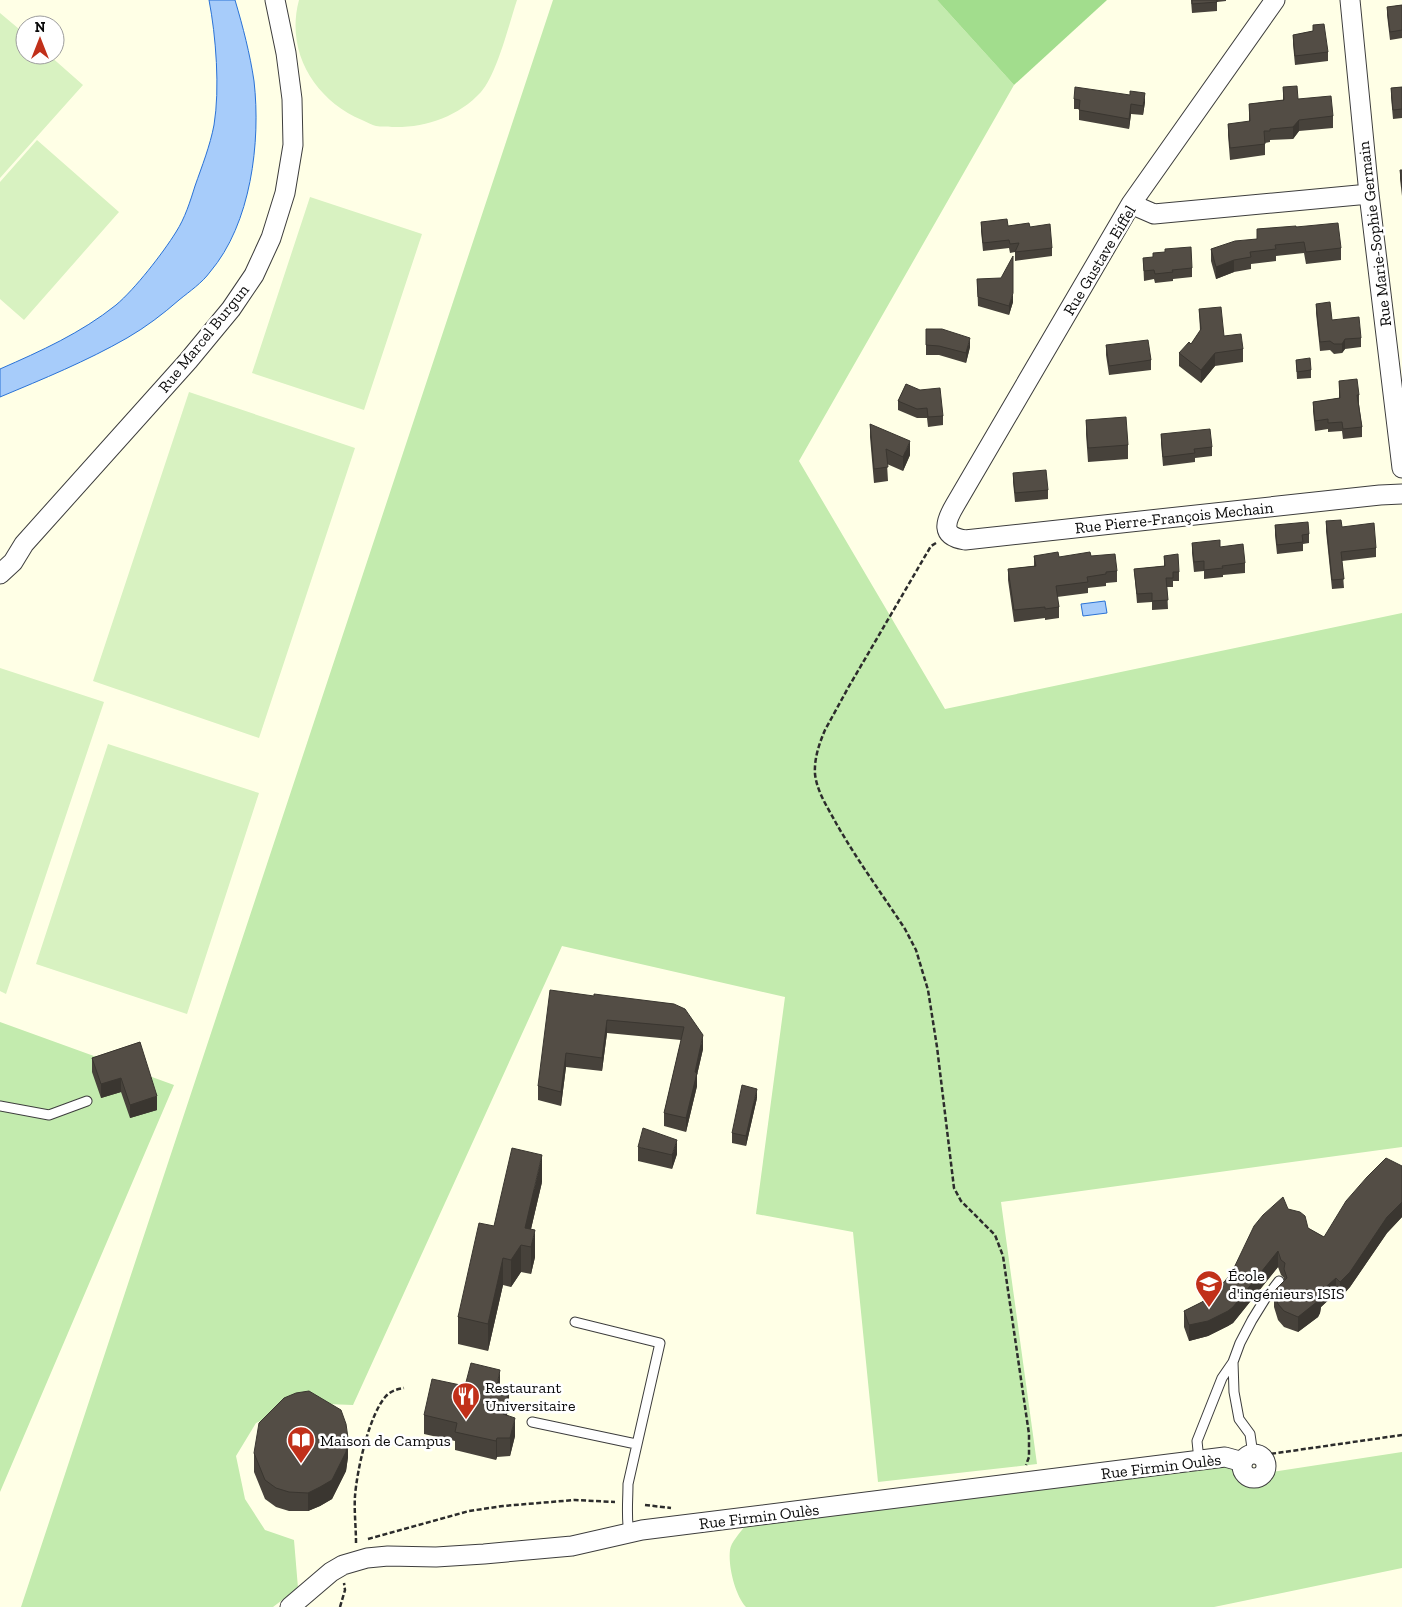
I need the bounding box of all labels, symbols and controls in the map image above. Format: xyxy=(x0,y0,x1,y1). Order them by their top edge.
north arrow xyxy=(15,15,65,65)
text: N xyxy=(35,19,46,36)
street label: Rue Marie-Sophie Germain xyxy=(1354,139,1395,328)
street label: Rue Gustave Eiffel xyxy=(1059,202,1140,319)
street label: Rue Marcel Burgun xyxy=(154,280,253,396)
street label: Rue Pierre-François Mechain xyxy=(1074,498,1275,537)
place label: École d'ingénieurs ISIS xyxy=(1228,1266,1345,1303)
school or university icon: École d'ingénieurs ISIS xyxy=(1194,1269,1224,1308)
place label: Restaurant Universitaire xyxy=(485,1378,576,1415)
restaurant icon: Restaurant Universitaire xyxy=(451,1381,481,1420)
library icon: Maison de Campus xyxy=(286,1425,316,1464)
place label: Maison de Campus xyxy=(320,1431,451,1450)
street label: Rue Firmin Oulès xyxy=(1100,1450,1222,1483)
street label: Rue Firmin Oulès xyxy=(698,1500,820,1533)

